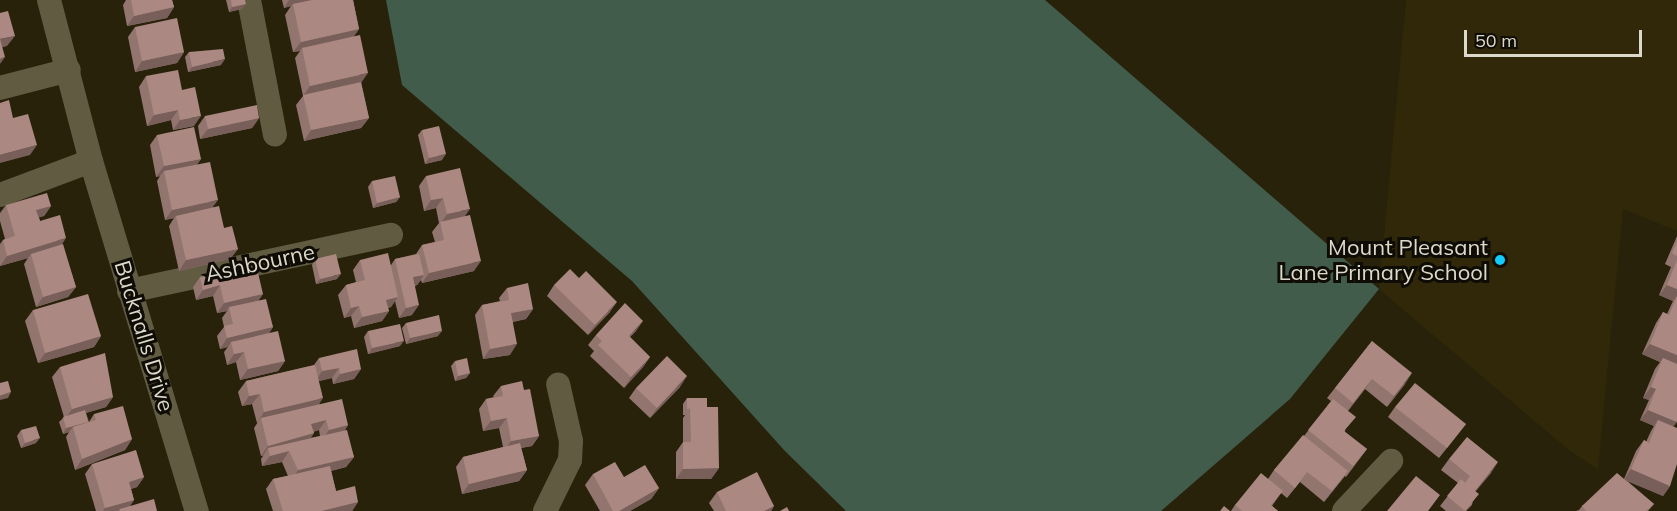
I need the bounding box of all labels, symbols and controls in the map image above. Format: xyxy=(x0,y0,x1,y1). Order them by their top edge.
scale bar xyxy=(1467,18,1646,56)
text: 50 m xyxy=(1475,29,1517,52)
place label: Mount Pleasant Lane Primary School xyxy=(1278,234,1488,286)
street label: Ashbourne xyxy=(203,239,317,287)
marker: Mount Pleasant Lane Primary School xyxy=(1493,253,1507,267)
street label: Bucknalls Drive xyxy=(109,257,179,415)

